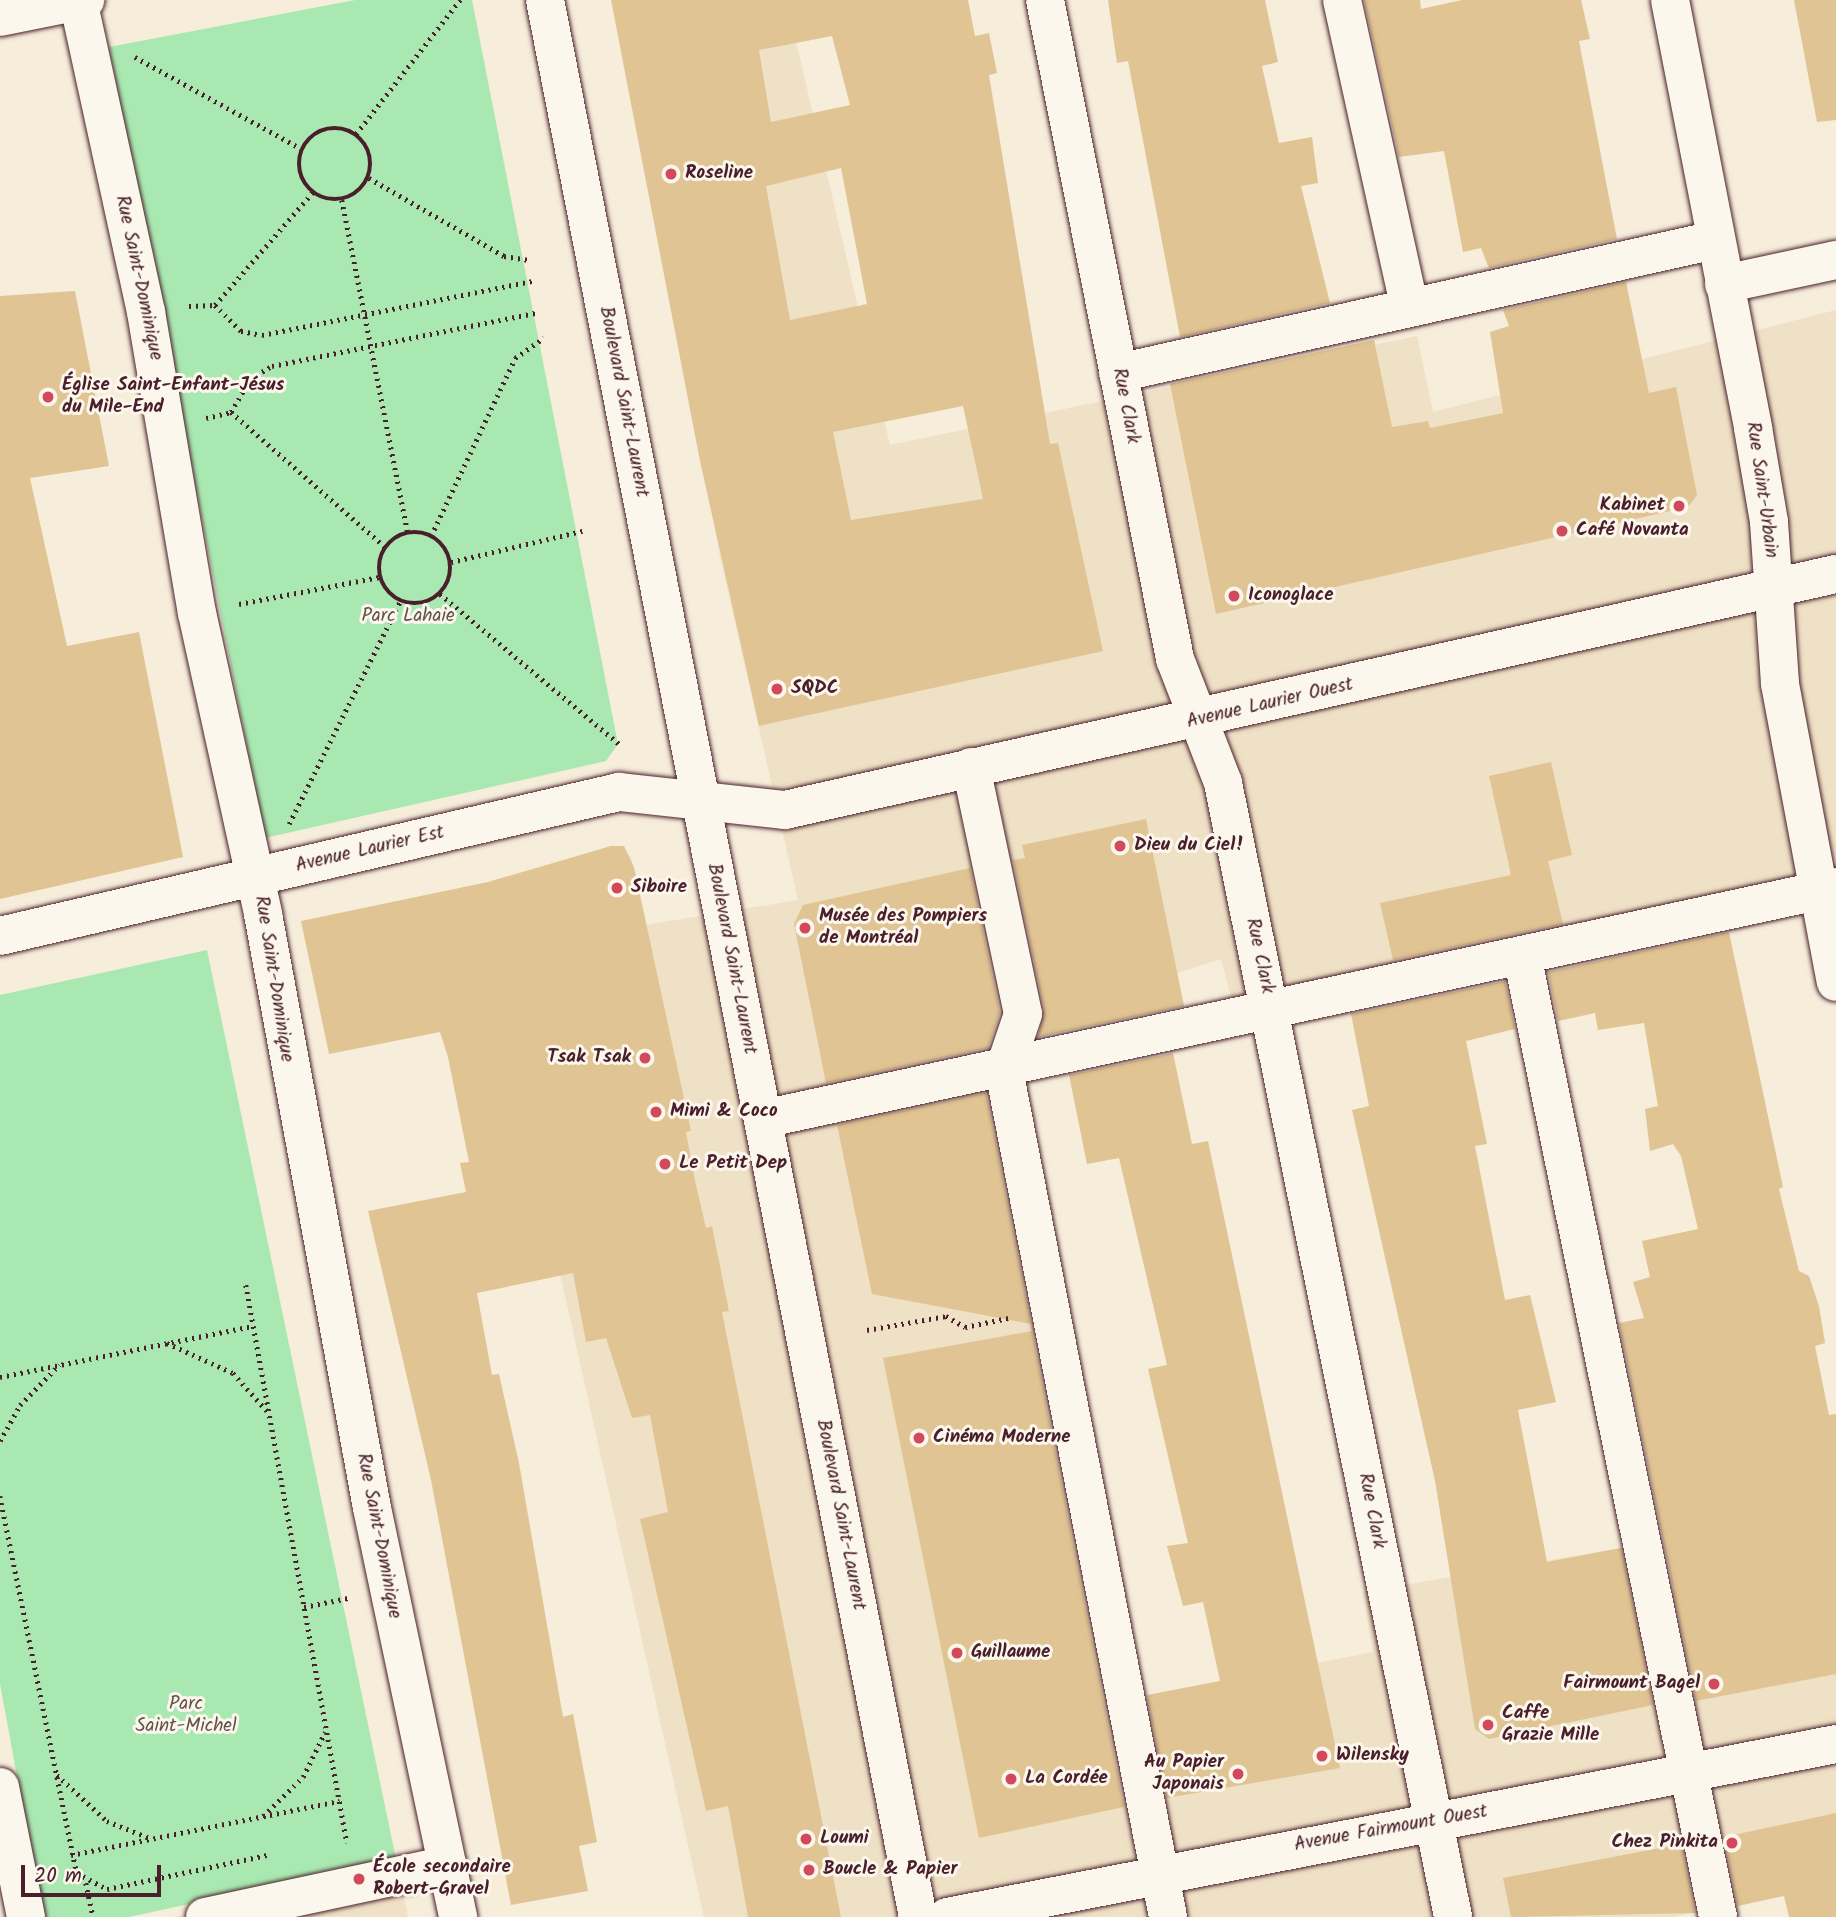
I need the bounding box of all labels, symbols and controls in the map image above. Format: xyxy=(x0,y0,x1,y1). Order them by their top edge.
place label: Roseline xyxy=(685,163,753,185)
marker: Roseline xyxy=(663,166,679,182)
street label: Rue Saint-Dominique xyxy=(109,193,167,363)
street label: Boulevard Saint-Laurent xyxy=(593,305,653,499)
street label: Rue Clark xyxy=(1107,366,1143,446)
place label: Église Saint-Enfant-Jésus du Mile-End xyxy=(62,375,284,419)
marker: Église Saint-Enfant-Jésus du Mile-End xyxy=(40,389,56,405)
street label: Rue Saint-Urbain xyxy=(1740,420,1782,560)
place label: Kabinet xyxy=(1600,495,1665,517)
marker: Kabinet xyxy=(1671,498,1687,514)
place label: Café Novanta xyxy=(1576,520,1689,542)
marker: Café Novanta xyxy=(1554,523,1570,539)
place label: Iconoglace xyxy=(1248,585,1333,607)
marker: Iconoglace xyxy=(1226,588,1242,604)
park label: Parc Lahaie xyxy=(361,606,455,628)
street label: Avenue Laurier Ouest xyxy=(1185,674,1355,734)
place label: SQDC xyxy=(791,678,838,700)
marker: SQDC xyxy=(769,681,785,697)
street label: Avenue Laurier Est xyxy=(293,822,447,878)
place label: Dieu du Ciel! xyxy=(1134,835,1244,857)
marker: Dieu du Ciel! xyxy=(1112,838,1128,854)
street label: Boulevard Saint-Laurent xyxy=(701,862,761,1056)
place label: Siboire xyxy=(631,877,687,899)
marker: Siboire xyxy=(609,880,625,896)
street label: Rue Saint-Dominique xyxy=(249,894,297,1064)
place label: Musée des Pompiers de Montréal xyxy=(819,906,987,950)
street label: Rue Clark xyxy=(1240,916,1278,996)
marker: Musée des Pompiers de Montréal xyxy=(797,920,813,936)
place label: Tsak Tsak xyxy=(547,1047,631,1069)
marker: Tsak Tsak xyxy=(637,1050,653,1066)
place label: Mimi & Coco xyxy=(670,1101,778,1123)
marker: Mimi & Coco xyxy=(648,1104,664,1120)
place label: Le Petit Dep xyxy=(679,1153,787,1175)
marker: Le Petit Dep xyxy=(657,1156,673,1172)
street label: Boulevard Saint-Laurent xyxy=(810,1418,870,1612)
place label: Cinéma Moderne xyxy=(933,1427,1071,1449)
marker: Cinéma Moderne xyxy=(911,1430,927,1446)
street label: Rue Saint-Dominique xyxy=(351,1451,405,1621)
street label: Rue Clark xyxy=(1353,1471,1389,1551)
place label: Guillaume xyxy=(971,1642,1050,1664)
marker: Guillaume xyxy=(949,1645,965,1661)
place label: Fairmount Bagel xyxy=(1563,1673,1700,1695)
marker: Fairmount Bagel xyxy=(1706,1676,1722,1692)
park label: Parc Saint-Michel xyxy=(135,1694,237,1738)
place label: Caffe Grazie Mille xyxy=(1502,1703,1599,1747)
marker: Caffe Grazie Mille xyxy=(1480,1717,1496,1733)
place label: Wilensky xyxy=(1336,1745,1409,1767)
marker: Wilensky xyxy=(1314,1748,1330,1764)
place label: Au Papier Japonais xyxy=(1144,1752,1224,1796)
marker: Au Papier Japonais xyxy=(1230,1766,1246,1782)
place label: La Cordée xyxy=(1025,1768,1108,1790)
marker: La Cordée xyxy=(1003,1771,1019,1787)
street label: Avenue Fairmount Ouest xyxy=(1293,1801,1489,1857)
place label: Loumi xyxy=(820,1828,869,1850)
marker: Loumi xyxy=(798,1831,814,1847)
place label: Chez Pinkita xyxy=(1611,1832,1718,1854)
marker: Chez Pinkita xyxy=(1724,1835,1740,1851)
scale bar xyxy=(24,1850,164,1894)
place label: École secondaire Robert-Gravel xyxy=(373,1857,511,1901)
place label: Boucle & Papier xyxy=(823,1859,957,1881)
text: 20 m xyxy=(34,1860,82,1893)
marker: Boucle & Papier xyxy=(801,1862,817,1878)
marker: École secondaire Robert-Gravel xyxy=(351,1871,367,1887)

